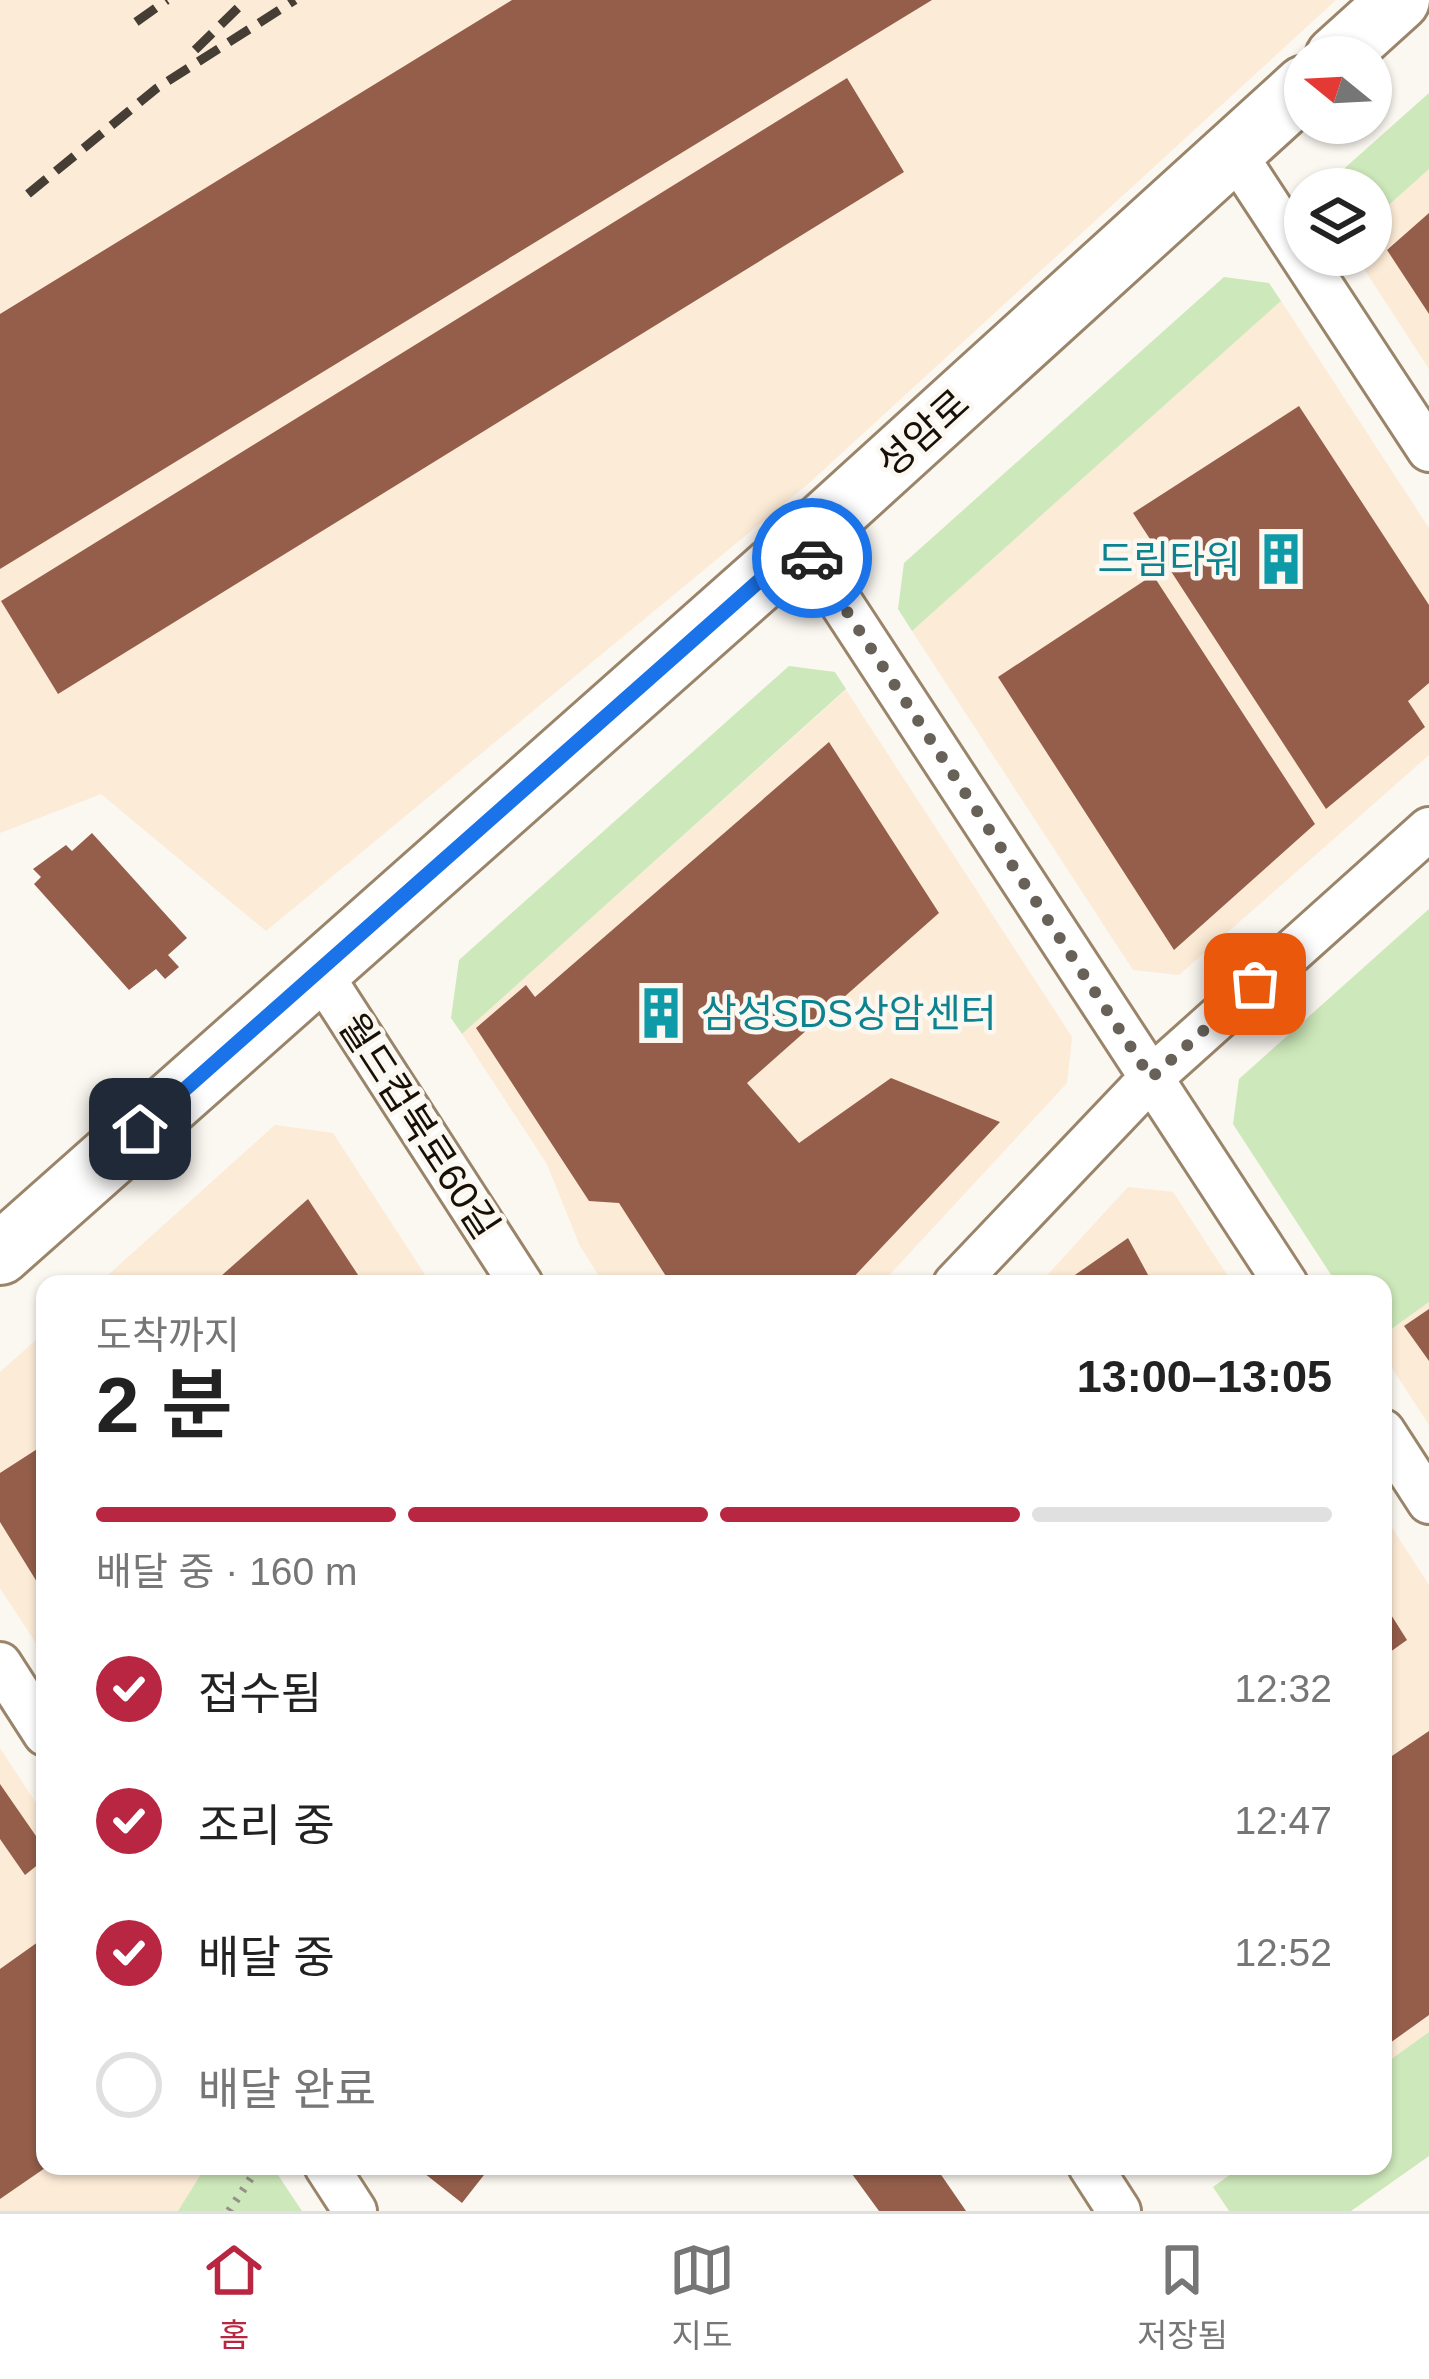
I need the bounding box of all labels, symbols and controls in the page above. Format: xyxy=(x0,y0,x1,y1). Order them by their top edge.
north arrow xyxy=(1284,36,1392,144)
map controls xyxy=(1284,36,1392,276)
button: layers xyxy=(1284,168,1392,276)
street label: 성암로 xyxy=(869,381,977,485)
courier xyxy=(752,498,872,618)
icon: car xyxy=(779,525,845,591)
building icon: 드림타워 xyxy=(1252,530,1310,588)
place label: 드림타워 xyxy=(1097,538,1241,581)
pin xyxy=(1204,933,1306,1035)
icon: bag xyxy=(1222,951,1288,1017)
building icon: 삼성SDS상암센터 xyxy=(632,984,690,1042)
place label: 삼성SDS상암센터 xyxy=(701,992,996,1035)
street label: 월드컵북로60길 xyxy=(331,1006,507,1246)
pin xyxy=(89,1078,191,1180)
icon: home xyxy=(107,1096,173,1162)
text: 도착까지 xyxy=(96,1314,240,1357)
text: 13:00–13:05 xyxy=(1077,1351,1332,1402)
text: 2 분 xyxy=(96,1361,233,1449)
text: 배달 중 · 160 m xyxy=(96,1550,358,1593)
icon: check xyxy=(96,1656,162,1722)
text: 12:32 xyxy=(1234,1667,1332,1710)
text: 접수됨 xyxy=(198,1668,322,1719)
icon: check xyxy=(96,1788,162,1854)
text: 12:47 xyxy=(1234,1799,1332,1842)
text: 조리 중 xyxy=(198,1800,335,1851)
icon: check xyxy=(96,1920,162,1986)
text: 12:52 xyxy=(1234,1931,1332,1974)
text: 배달 중 xyxy=(198,1932,335,1983)
text: 배달 완료 xyxy=(198,2064,376,2115)
tab: 홈 xyxy=(201,2237,267,2357)
tab: 지도 xyxy=(669,2237,735,2357)
tab: 저장됨 xyxy=(1137,2237,1228,2357)

